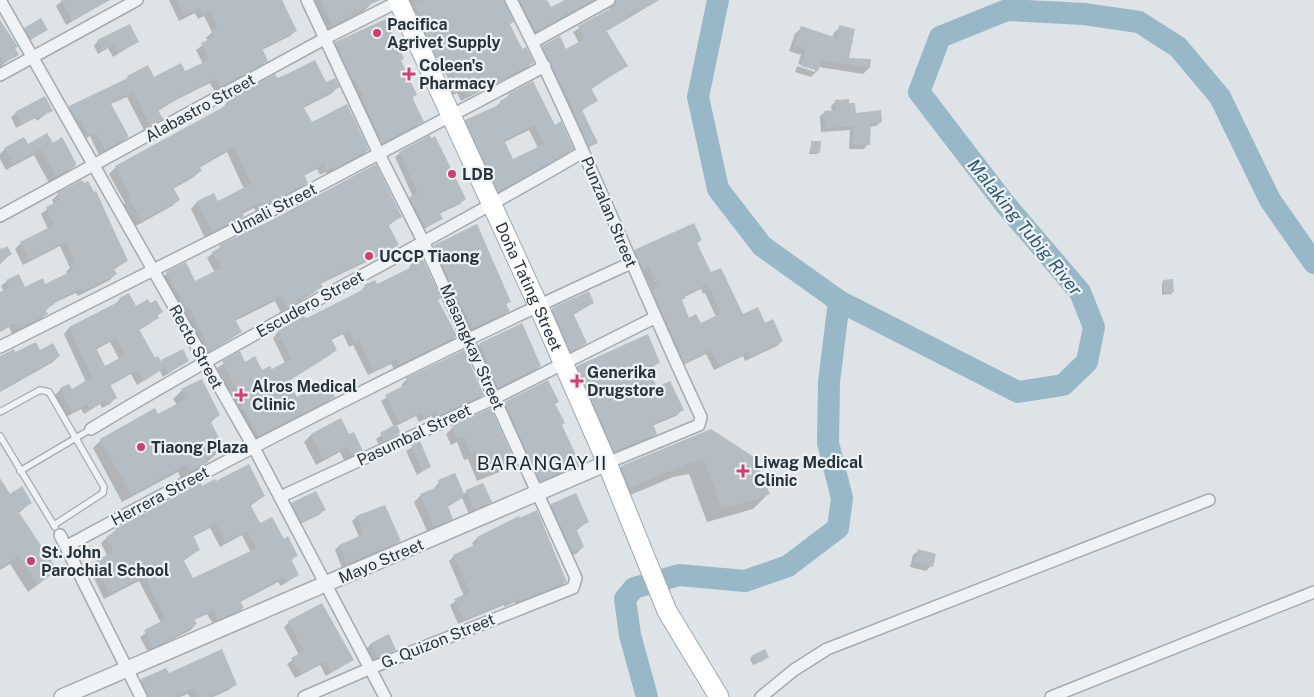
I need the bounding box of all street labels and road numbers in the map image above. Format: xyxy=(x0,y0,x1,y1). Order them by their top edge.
street label: Alabastro Street xyxy=(142,70,258,146)
street label: Punzalan Street xyxy=(577,154,641,270)
street label: Umali Street xyxy=(228,179,320,239)
street label: Doña Tating Street xyxy=(492,219,566,354)
street label: Escudero Street xyxy=(253,267,367,341)
street label: Masangkay Street xyxy=(436,281,508,413)
street label: Recto Street xyxy=(165,301,227,393)
street label: Pasumbal Street xyxy=(354,400,474,470)
street label: Herrera Street xyxy=(108,462,212,530)
street label: Mayo Street xyxy=(336,535,426,587)
street label: G. Quizon Street xyxy=(378,610,498,672)

